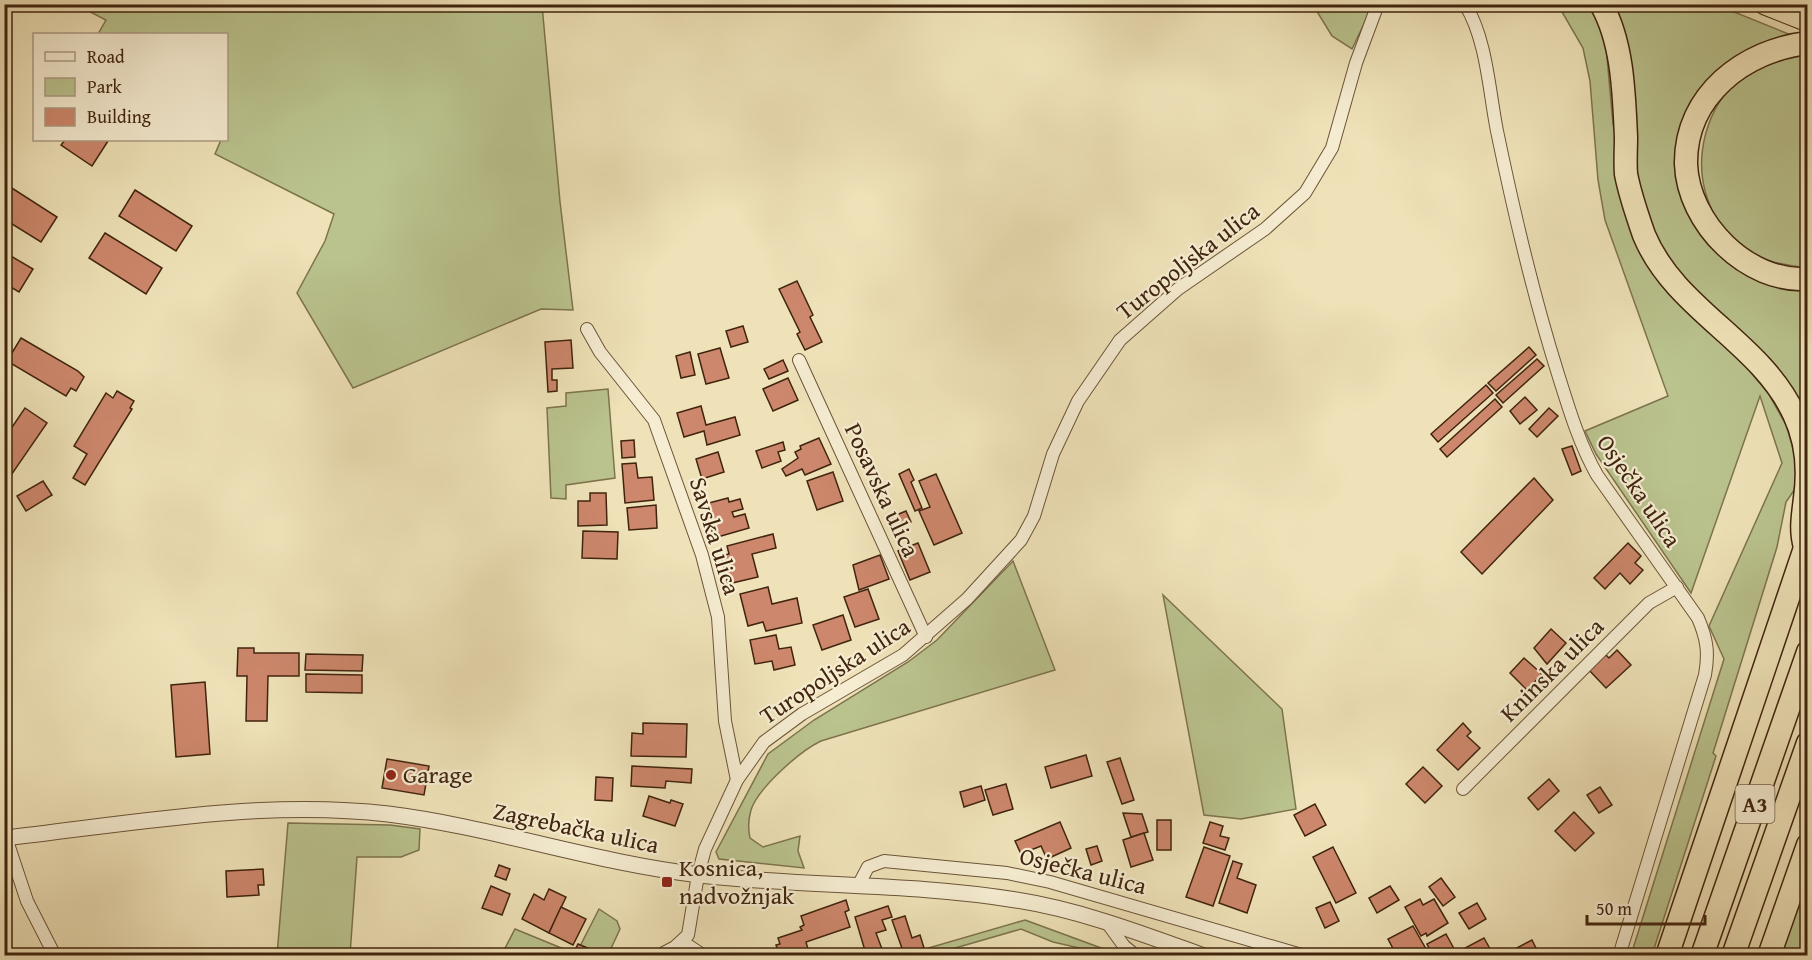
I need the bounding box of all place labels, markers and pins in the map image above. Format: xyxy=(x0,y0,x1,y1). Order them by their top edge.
place label: Garage xyxy=(403,757,473,792)
marker: Garage xyxy=(384,768,398,782)
place label: Kosnica, nadvožnjak xyxy=(679,850,795,913)
marker: Kosnica, nadvožnjak xyxy=(660,875,674,889)

